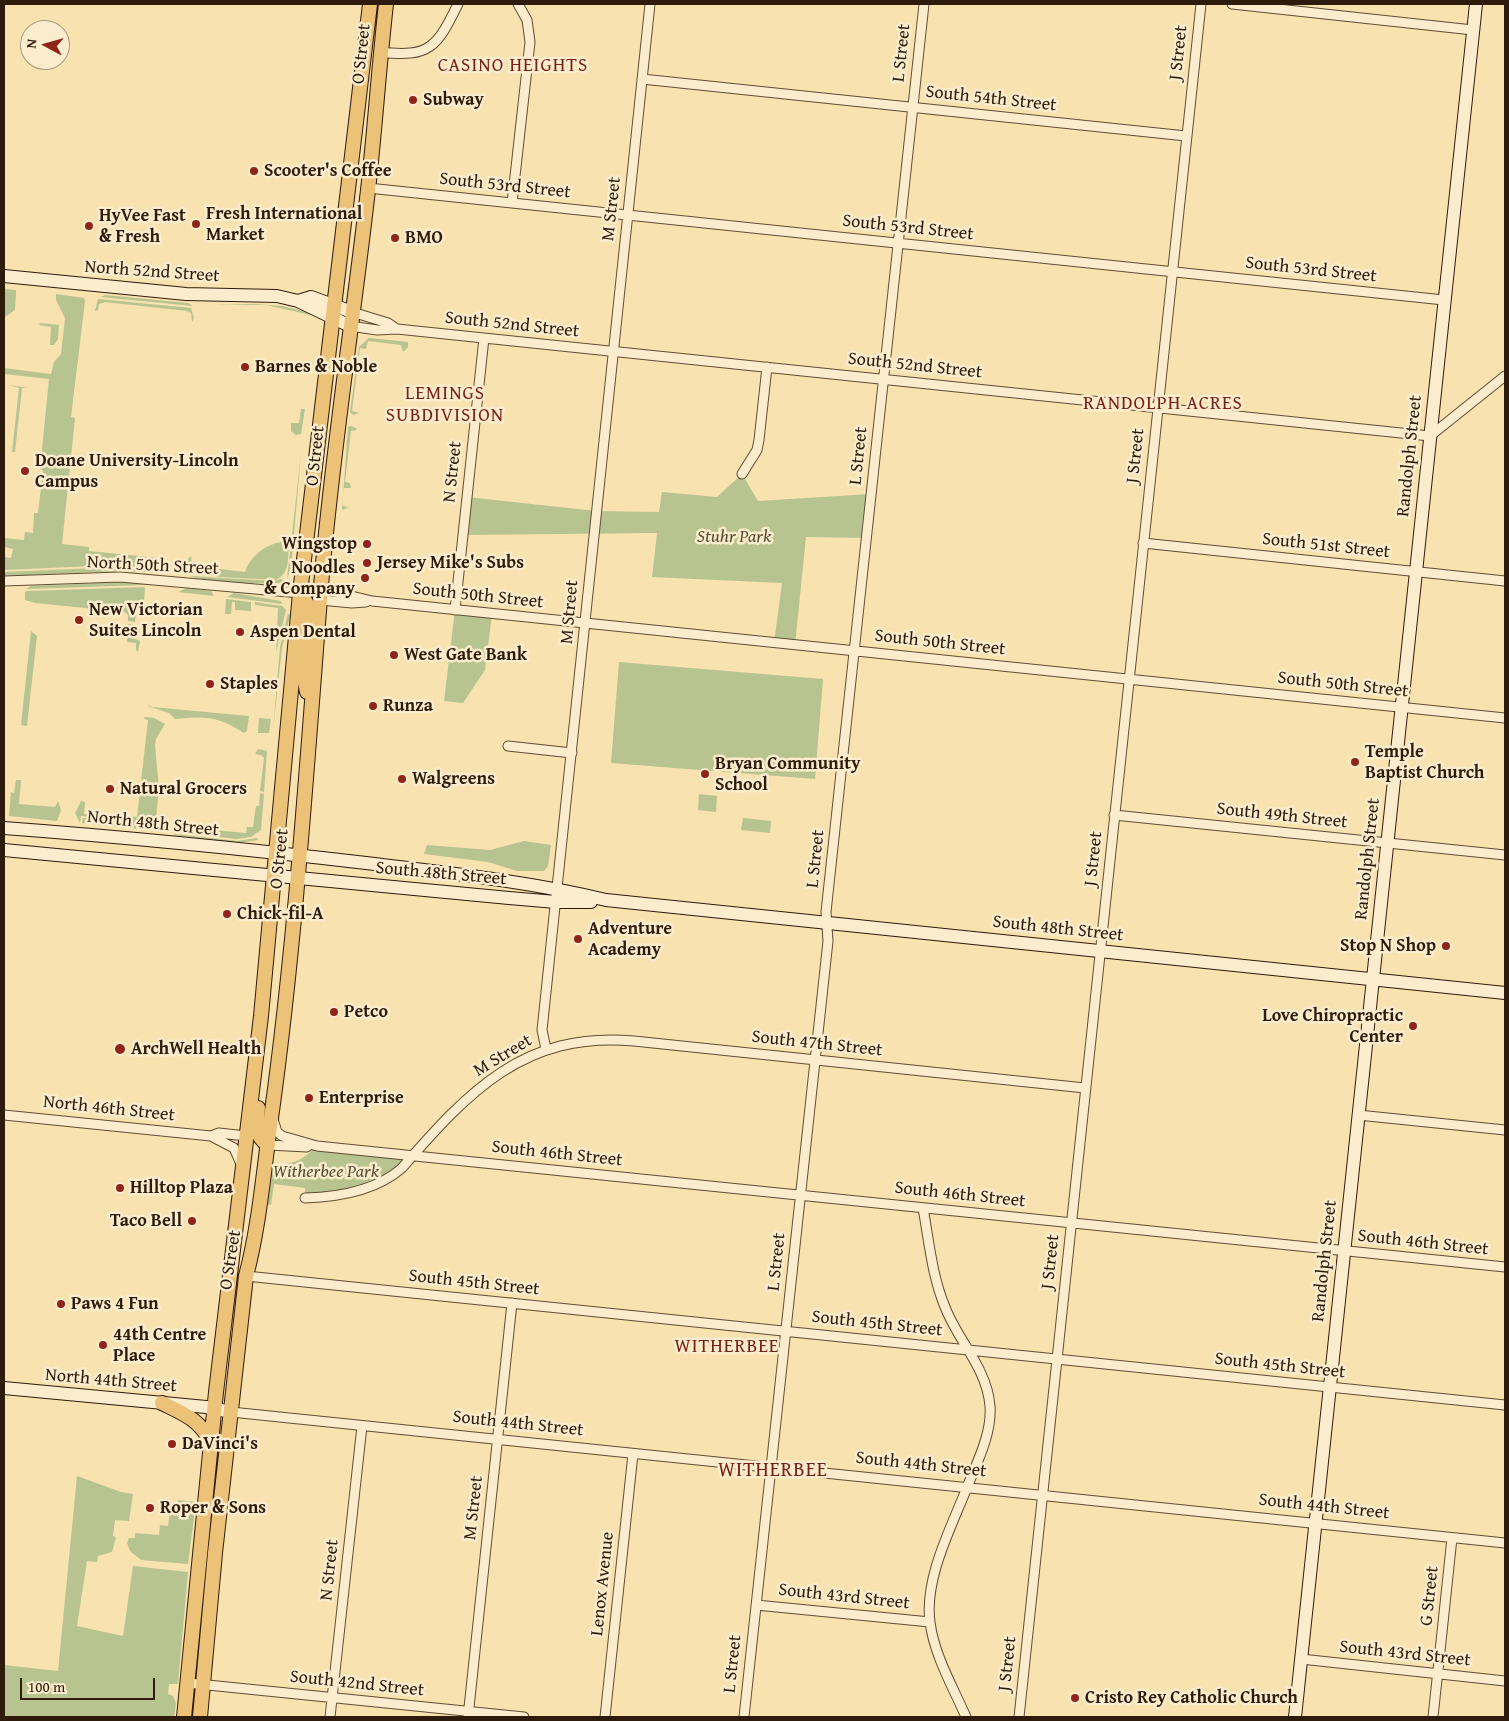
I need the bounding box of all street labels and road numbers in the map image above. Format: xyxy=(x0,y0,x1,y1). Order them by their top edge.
street label: O Street xyxy=(348,23,376,85)
street label: L Street xyxy=(888,23,916,83)
street label: J Street xyxy=(1165,24,1193,82)
street label: South 54th Street xyxy=(925,81,1057,117)
street label: South 53rd Street xyxy=(438,168,572,204)
street label: M Street xyxy=(598,176,626,242)
street label: South 53rd Street xyxy=(841,210,975,246)
street label: South 53rd Street xyxy=(1244,252,1378,288)
street label: North 52nd Street xyxy=(84,257,220,287)
street label: South 52nd Street xyxy=(444,307,580,343)
street label: South 52nd Street xyxy=(847,348,983,384)
street label: Randolph Street xyxy=(1393,394,1427,518)
street label: O Street xyxy=(302,425,330,487)
street label: L Street xyxy=(845,426,873,486)
street label: J Street xyxy=(1122,427,1150,485)
street label: N Street xyxy=(439,440,467,504)
street label: South 51st Street xyxy=(1261,529,1391,563)
street label: North 50th Street xyxy=(86,552,220,580)
street label: South 50th Street xyxy=(412,578,544,614)
street label: M Street xyxy=(556,579,584,645)
street label: South 50th Street xyxy=(874,625,1006,661)
street label: South 50th Street xyxy=(1277,667,1409,703)
street label: Randolph Street xyxy=(1351,797,1385,921)
street label: South 49th Street xyxy=(1216,798,1348,834)
street label: North 48th Street xyxy=(86,806,220,842)
street label: O Street xyxy=(266,828,294,890)
street label: L Street xyxy=(802,829,830,889)
street label: J Street xyxy=(1080,830,1108,888)
street label: South 48th Street xyxy=(375,858,507,890)
street label: South 48th Street xyxy=(992,911,1124,947)
street label: South 47th Street xyxy=(751,1026,883,1062)
street label: M Street xyxy=(470,1030,536,1082)
street label: North 46th Street xyxy=(42,1091,176,1127)
street label: South 46th Street xyxy=(491,1136,623,1172)
street label: South 46th Street xyxy=(894,1177,1026,1213)
street label: Randolph Street xyxy=(1308,1199,1342,1323)
street label: South 46th Street xyxy=(1357,1225,1489,1261)
street label: O Street xyxy=(216,1228,246,1292)
street label: L Street xyxy=(763,1232,791,1292)
street label: J Street xyxy=(1037,1233,1065,1291)
street label: South 45th Street xyxy=(408,1265,540,1301)
street label: South 45th Street xyxy=(811,1306,943,1342)
street label: South 45th Street xyxy=(1214,1348,1346,1384)
street label: North 44th Street xyxy=(44,1364,178,1398)
street label: South 44th Street xyxy=(452,1406,584,1442)
street label: South 44th Street xyxy=(855,1447,987,1483)
street label: M Street xyxy=(460,1475,488,1541)
street label: South 44th Street xyxy=(1258,1489,1390,1525)
street label: Lenox Avenue xyxy=(587,1531,619,1637)
street label: N Street xyxy=(316,1538,344,1602)
street label: G Street xyxy=(1416,1565,1444,1627)
street label: South 43rd Street xyxy=(777,1579,911,1615)
street label: L Street xyxy=(719,1634,747,1694)
street label: J Street xyxy=(994,1635,1022,1693)
street label: South 43rd Street xyxy=(1338,1636,1472,1672)
street label: South 42nd Street xyxy=(289,1666,425,1702)

